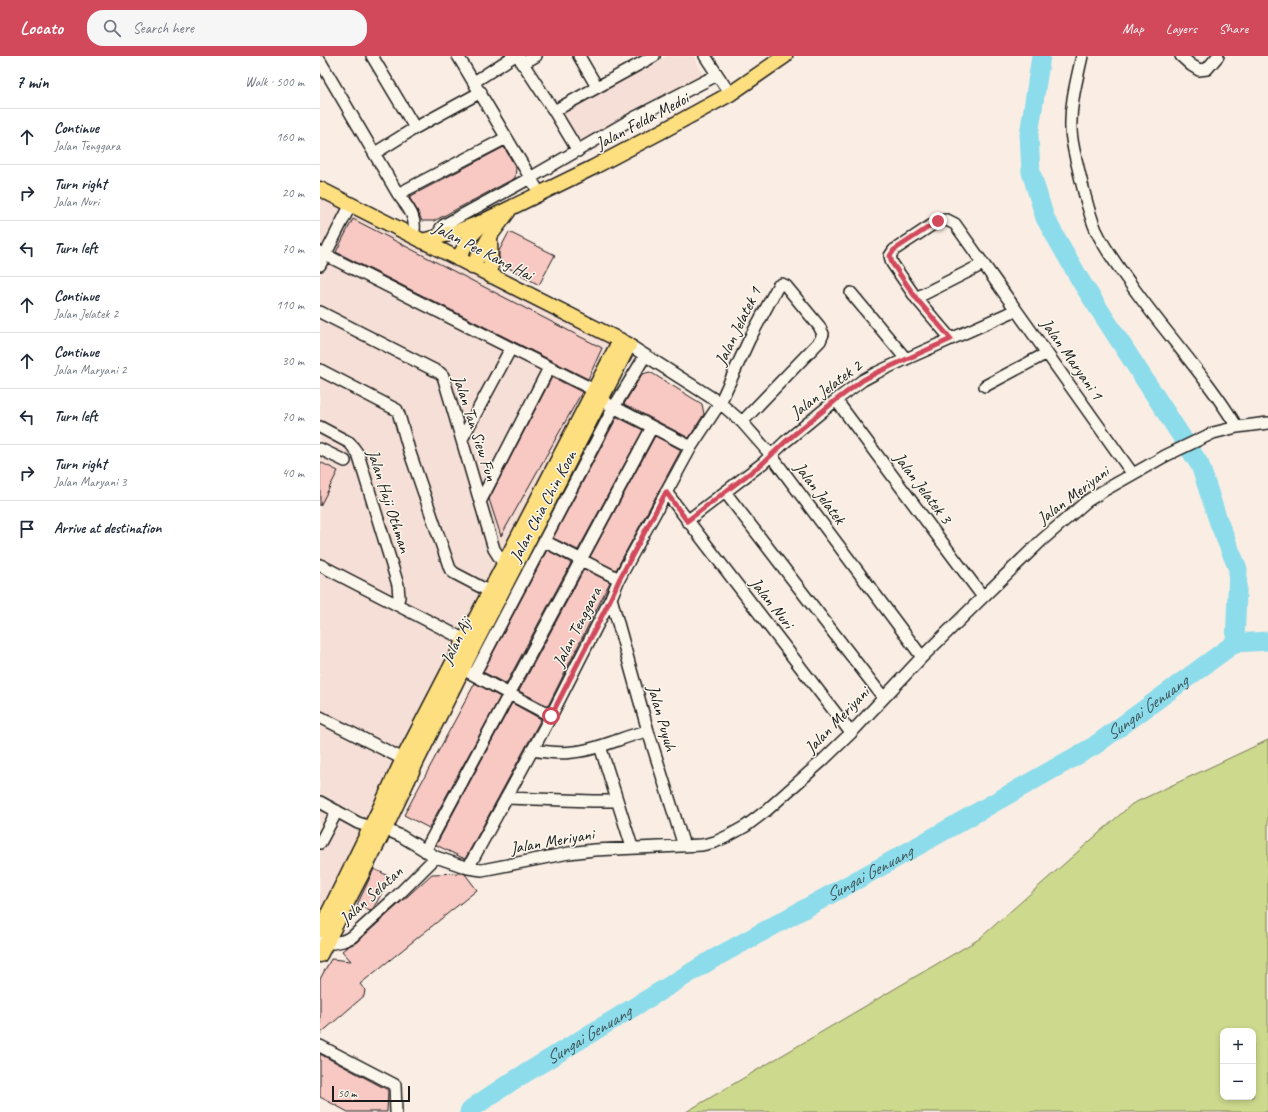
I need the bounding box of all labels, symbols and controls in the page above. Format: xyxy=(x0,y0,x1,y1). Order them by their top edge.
search box xyxy=(87,10,367,46)
text: Locato xyxy=(20,16,63,40)
icon: search xyxy=(101,17,123,39)
text: Search here xyxy=(133,19,194,38)
text: Map xyxy=(1122,20,1144,37)
text: Layers xyxy=(1166,20,1197,37)
text: Share xyxy=(1219,20,1248,37)
text: 7 min xyxy=(16,72,49,93)
text: Walk · 500 m xyxy=(245,74,304,90)
street label: Jalan Felda Medoi xyxy=(591,87,694,155)
text: Continue xyxy=(54,119,99,138)
icon: ahead xyxy=(16,126,38,148)
text: 160 m xyxy=(276,129,304,145)
text: Jalan Tenggara xyxy=(54,138,120,154)
text: Turn right xyxy=(54,175,107,194)
icon: right xyxy=(16,182,38,204)
text: 20 m xyxy=(282,185,304,201)
text: Jalan Nuri xyxy=(54,194,99,210)
route end xyxy=(929,212,947,230)
street label: Jalan Pee Kang Hai xyxy=(429,216,538,286)
icon: left xyxy=(16,238,38,260)
text: Turn left xyxy=(54,239,97,258)
text: 70 m xyxy=(282,241,304,257)
street label: Jalan Jelatek 1 xyxy=(710,282,766,369)
text: Continue xyxy=(54,287,99,306)
icon: ahead xyxy=(16,294,38,316)
text: 110 m xyxy=(276,297,304,313)
text: Jalan Jelatek 2 xyxy=(54,306,118,322)
street label: Jalan Maryani 1 xyxy=(1036,313,1109,405)
text: Continue xyxy=(54,343,99,362)
icon: ahead xyxy=(16,350,38,372)
text: 30 m xyxy=(282,353,304,369)
street label: Jalan Jelatek 2 xyxy=(785,355,867,423)
text: Jalan Maryani 2 xyxy=(54,362,127,378)
street label: Jalan Tan Siew Fun xyxy=(448,372,502,484)
icon: left xyxy=(16,406,38,428)
text: Turn left xyxy=(54,407,97,426)
text: 70 m xyxy=(282,409,304,425)
street label: Jalan Haji Othman xyxy=(362,446,416,557)
street label: Jalan Chia Chin Koon xyxy=(504,446,582,566)
street label: Jalan Jelatek 3 xyxy=(889,447,957,529)
text: Turn right xyxy=(54,455,107,474)
street label: Jalan Jelatek xyxy=(789,457,851,530)
street label: Jalan Meriyani xyxy=(1032,460,1115,529)
icon: right xyxy=(16,462,38,484)
text: 40 m xyxy=(282,465,304,481)
text: Jalan Maryani 3 xyxy=(54,474,127,490)
icon: arrive xyxy=(16,518,38,540)
text: Arrive at destination xyxy=(54,519,161,538)
street label: Jalan Nuri xyxy=(745,572,800,634)
street label: Jalan Tenggara xyxy=(548,583,607,671)
street label: Jalan Aji xyxy=(435,612,477,669)
water label: Sungai Genuang xyxy=(1102,669,1194,745)
street label: Jalan Meriyani xyxy=(799,680,876,758)
street label: Jalan Puyuh xyxy=(642,682,682,754)
route start xyxy=(542,707,560,725)
street label: Jalan Meriyani xyxy=(508,823,598,859)
water label: Sungai Genuang xyxy=(822,839,918,906)
street label: Jalan Selatan xyxy=(334,861,407,930)
water label: Sungai Genuang xyxy=(541,999,637,1069)
map controls xyxy=(1220,1028,1256,1100)
button: + xyxy=(1220,1028,1256,1064)
button: − xyxy=(1220,1064,1256,1100)
scale bar xyxy=(332,1084,410,1103)
text: 50 m xyxy=(338,1086,357,1100)

